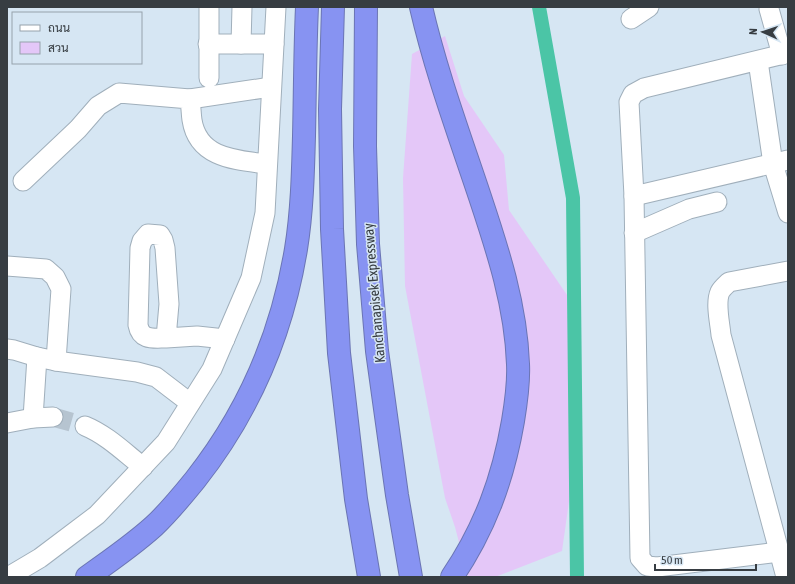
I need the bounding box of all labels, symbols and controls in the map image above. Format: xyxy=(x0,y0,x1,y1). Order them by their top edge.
legend xyxy=(12,12,142,64)
north arrow xyxy=(743,12,783,52)
text: ถนน xyxy=(48,21,71,35)
text: N xyxy=(747,28,759,35)
text: สวน xyxy=(48,41,69,55)
street label: Kanchanapisek Expressway xyxy=(360,222,388,363)
scale bar xyxy=(655,546,756,572)
text: 50 m xyxy=(661,553,683,567)

